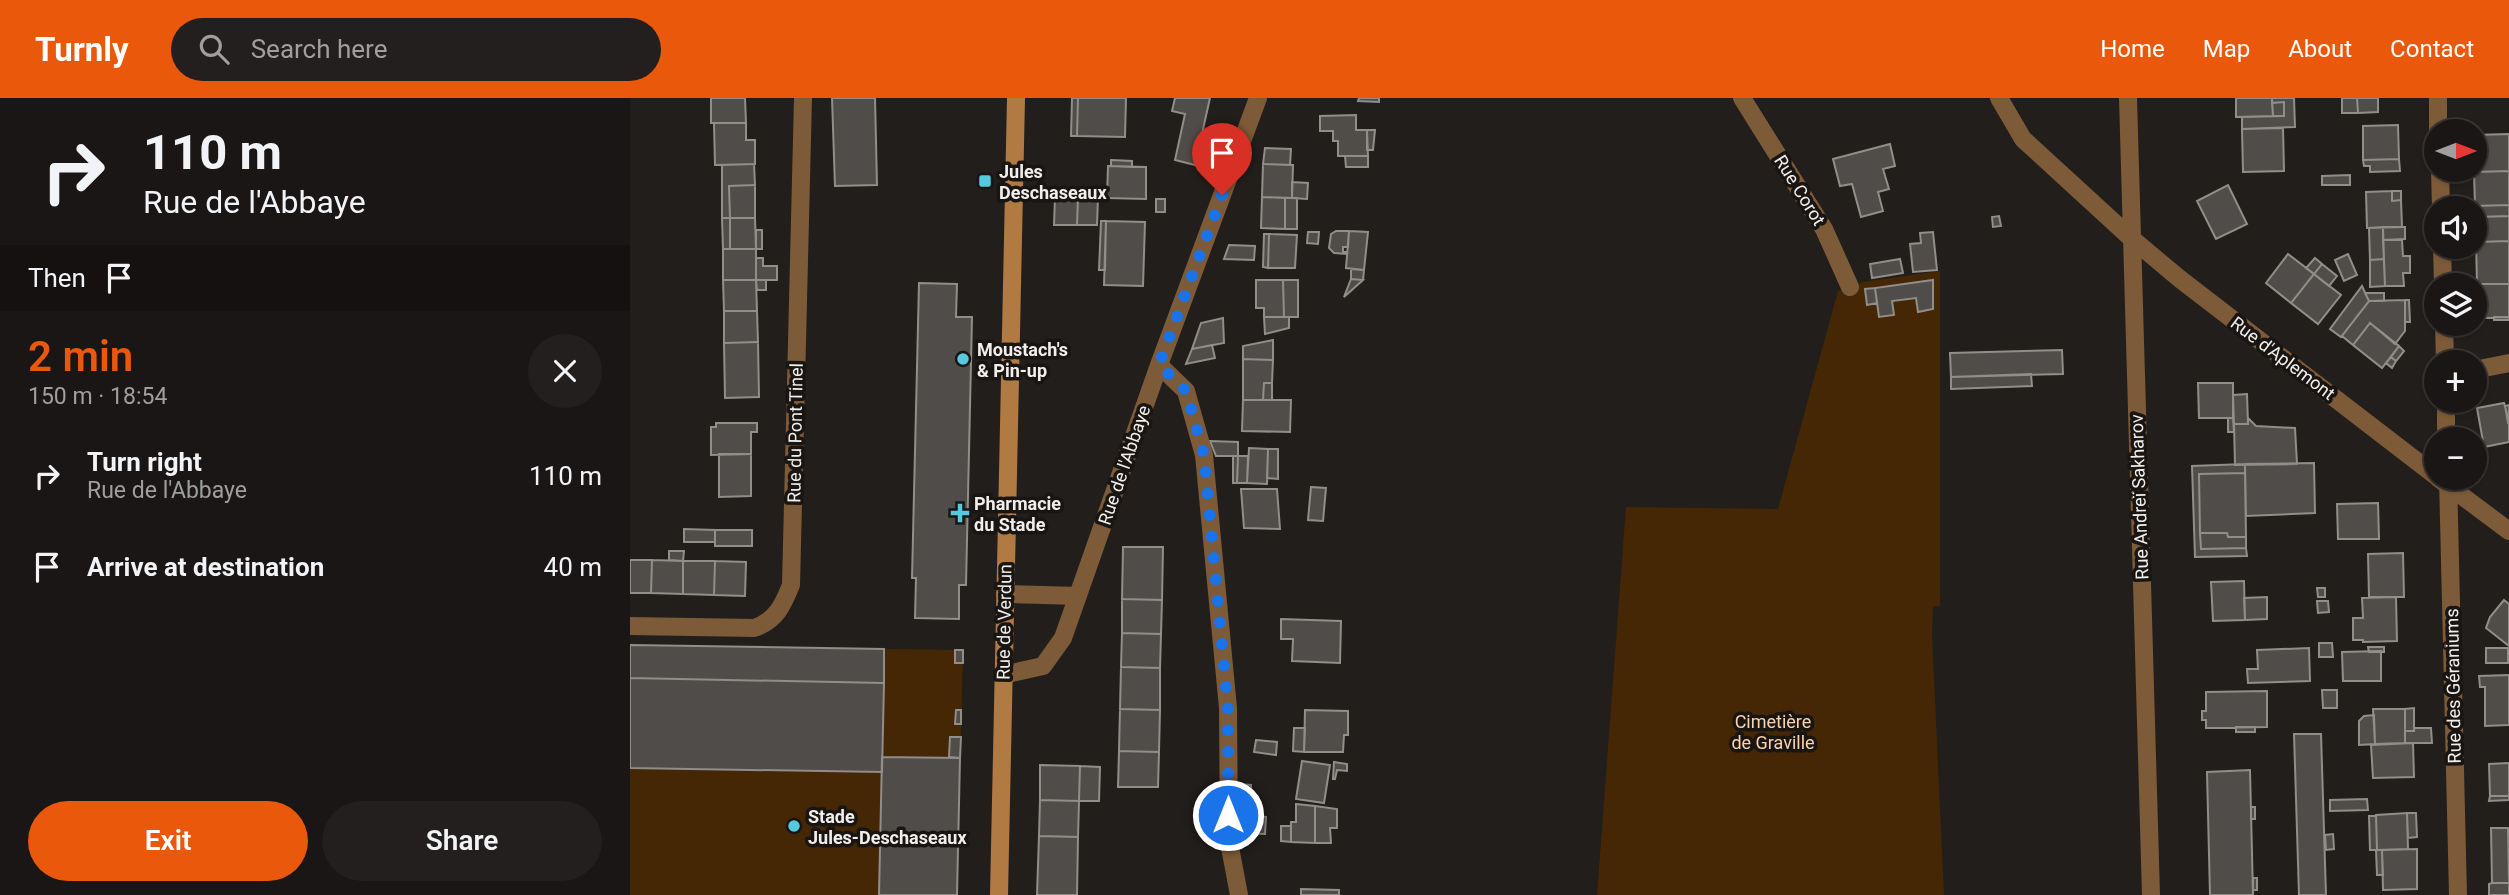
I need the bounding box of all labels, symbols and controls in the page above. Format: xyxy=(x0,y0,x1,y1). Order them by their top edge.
search box xyxy=(171,18,661,81)
text: Turnly xyxy=(35,30,129,69)
icon: search xyxy=(195,30,233,68)
text: Search here xyxy=(251,34,387,64)
text: Home xyxy=(2100,35,2165,63)
text: Map xyxy=(2203,35,2250,63)
text: About xyxy=(2288,35,2352,63)
text: Contact xyxy=(2390,35,2474,63)
north arrow xyxy=(2424,119,2487,182)
map controls xyxy=(2424,119,2487,490)
pin xyxy=(1192,123,1252,195)
text: 110 m xyxy=(143,124,282,181)
icon: right xyxy=(28,126,119,217)
icon: arrive xyxy=(1203,134,1241,172)
street label: Rue Corot xyxy=(1770,151,1830,229)
place label: Jules Deschaseaux xyxy=(999,161,1107,203)
marker: Jules Deschaseaux xyxy=(977,173,993,189)
text: Rue de l'Abbaye xyxy=(143,183,366,221)
button: sound xyxy=(2424,196,2487,259)
icon: arrive xyxy=(100,259,138,297)
text: Then xyxy=(28,263,86,293)
button: layers xyxy=(2424,273,2487,336)
street label: Rue d'Aplemont xyxy=(2227,312,2339,404)
text: 2 min xyxy=(28,332,133,381)
button: close xyxy=(528,334,602,408)
place label: Moustach's & Pin-up xyxy=(977,339,1068,381)
button: + xyxy=(2424,350,2487,413)
marker: Moustach's & Pin-up xyxy=(955,351,971,367)
street label: Rue du Pont Tinel xyxy=(783,363,807,503)
text: 150 m · 18:54 xyxy=(28,383,167,410)
street label: Rue de l'Abbaye xyxy=(1094,402,1154,528)
street label: Rue Andreï Sakharov xyxy=(2126,414,2152,580)
button: − xyxy=(2424,427,2487,490)
text: Turn right xyxy=(87,447,202,477)
icon: right xyxy=(28,457,66,495)
text: 110 m xyxy=(529,461,602,491)
text: Rue de l'Abbaye xyxy=(87,477,247,504)
place label: Pharmacie du Stade xyxy=(974,493,1061,535)
marker: Pharmacie du Stade xyxy=(952,505,968,521)
icon: arrive xyxy=(28,548,66,586)
text: Arrive at destination xyxy=(87,552,324,582)
text: 40 m xyxy=(544,552,602,582)
street label: Rue de Verdun xyxy=(992,564,1016,680)
street label: Rue des Géraniums xyxy=(2441,608,2465,764)
park label: Cimetière de Graville xyxy=(1731,711,1815,753)
position arrow xyxy=(1191,778,1265,852)
button: Exit xyxy=(28,801,308,881)
button: Share xyxy=(322,801,602,881)
place label: Stade Jules-Deschaseaux xyxy=(808,806,967,848)
marker: Stade Jules-Deschaseaux xyxy=(786,818,802,834)

